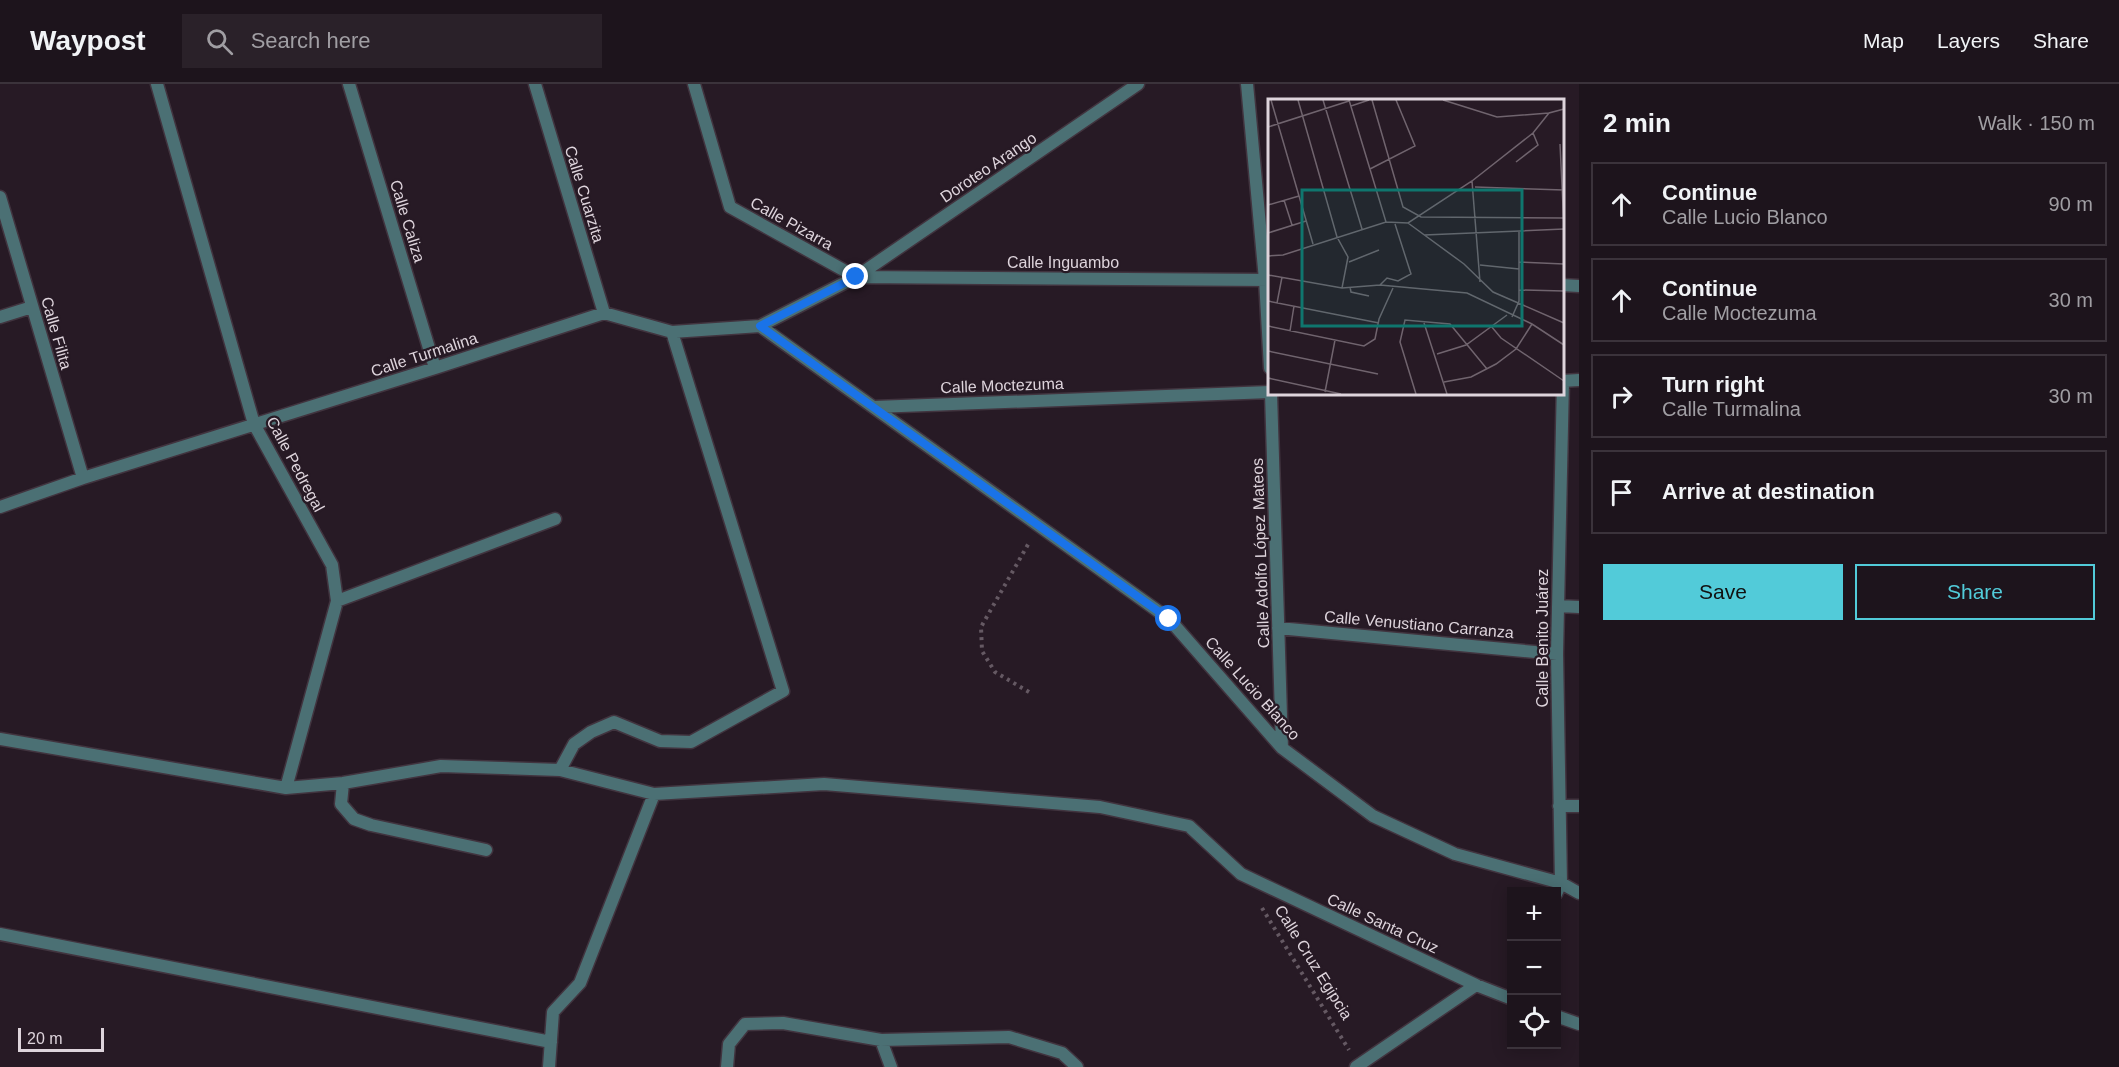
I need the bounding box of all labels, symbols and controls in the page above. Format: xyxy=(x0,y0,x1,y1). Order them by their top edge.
search box xyxy=(182,14,602,68)
text: Waypost xyxy=(30,25,146,56)
icon: search xyxy=(203,25,236,58)
text: Search here xyxy=(251,28,371,53)
text: Map xyxy=(1863,29,1904,52)
text: Layers xyxy=(1937,29,2000,52)
text: Share xyxy=(2033,29,2089,52)
inset map xyxy=(1268,99,1564,394)
text: 2 min xyxy=(1603,108,1671,138)
text: Walk · 150 m xyxy=(1978,112,2095,134)
street label: Doroteo Arango xyxy=(937,129,1040,206)
street label: Calle Cuarzita xyxy=(562,144,607,245)
street label: Calle Caliza xyxy=(387,178,428,265)
text: Continue xyxy=(1662,180,1757,205)
icon: ahead xyxy=(1605,188,1638,221)
text: 90 m xyxy=(2049,193,2093,215)
street label: Calle Pizarra xyxy=(748,194,836,253)
text: Calle Lucio Blanco xyxy=(1662,206,1828,228)
street label: Calle Inguambo xyxy=(1007,254,1119,271)
route end xyxy=(842,263,868,289)
text: Continue xyxy=(1662,276,1757,301)
icon: ahead xyxy=(1605,284,1638,317)
text: 30 m xyxy=(2049,289,2093,311)
street label: Calle Filita xyxy=(38,295,75,371)
text: Calle Moctezuma xyxy=(1662,302,1817,324)
street label: Calle Turmalina xyxy=(369,329,480,380)
text: Turn right xyxy=(1662,372,1764,397)
street label: Calle Moctezuma xyxy=(940,375,1064,396)
icon: right xyxy=(1605,380,1638,413)
text: 30 m xyxy=(2049,385,2093,407)
text: Calle Turmalina xyxy=(1662,398,1801,420)
street label: Calle Pedregal xyxy=(263,414,328,515)
street label: Calle Adolfo López Mateos xyxy=(1249,458,1272,648)
icon: arrive xyxy=(1605,476,1638,509)
text: Arrive at destination xyxy=(1662,479,1875,504)
button: Save xyxy=(1603,564,1843,620)
button: Share xyxy=(1855,564,2095,620)
street label: Calle Benito Juárez xyxy=(1534,569,1551,707)
route start xyxy=(1155,605,1181,631)
street label: Calle Venustiano Carranza xyxy=(1323,608,1515,641)
street label: Calle Lucio Blanco xyxy=(1202,633,1303,743)
map controls xyxy=(1507,887,1561,1049)
button: + xyxy=(1507,887,1561,941)
street label: Calle Santa Cruz xyxy=(1324,890,1441,957)
street label: Calle Cruz Egipcia xyxy=(1271,902,1356,1023)
button: − xyxy=(1507,941,1561,995)
button: locate xyxy=(1507,995,1561,1049)
scale bar xyxy=(18,1025,104,1052)
text: 20 m xyxy=(27,1030,63,1047)

